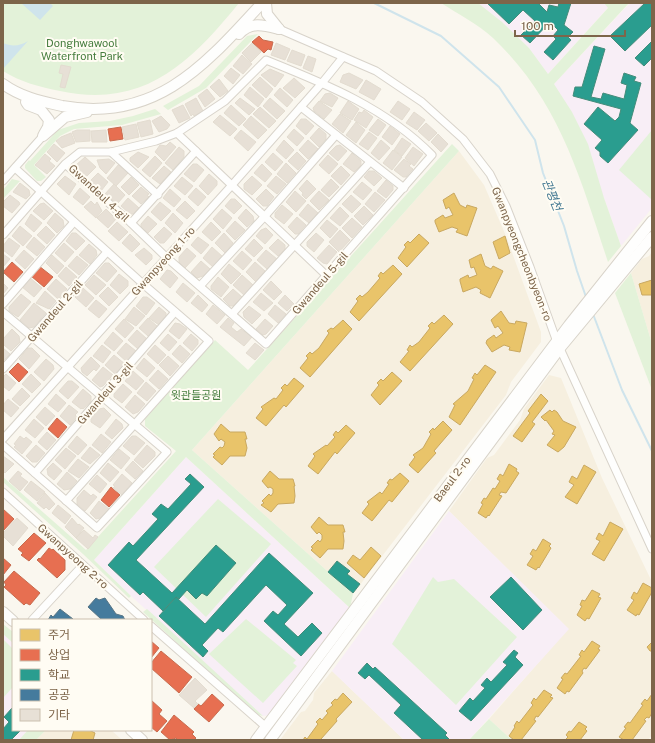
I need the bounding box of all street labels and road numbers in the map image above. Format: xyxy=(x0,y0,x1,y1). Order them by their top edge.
street label: Gwandeul 4-gil xyxy=(66,162,132,224)
street label: Gwanpyeongcheonbyeon-ro xyxy=(490,185,554,323)
street label: Gwanpyeong 1-ro xyxy=(129,224,197,298)
street label: Gwandeul 5-gil xyxy=(290,250,350,316)
street label: Gwandeul 2-gil xyxy=(25,278,85,344)
street label: Gwandeul 3-gil xyxy=(75,360,135,426)
street label: Baeul 2-ro xyxy=(431,454,473,504)
street label: Gwanpyeong 2-ro xyxy=(35,521,111,591)

